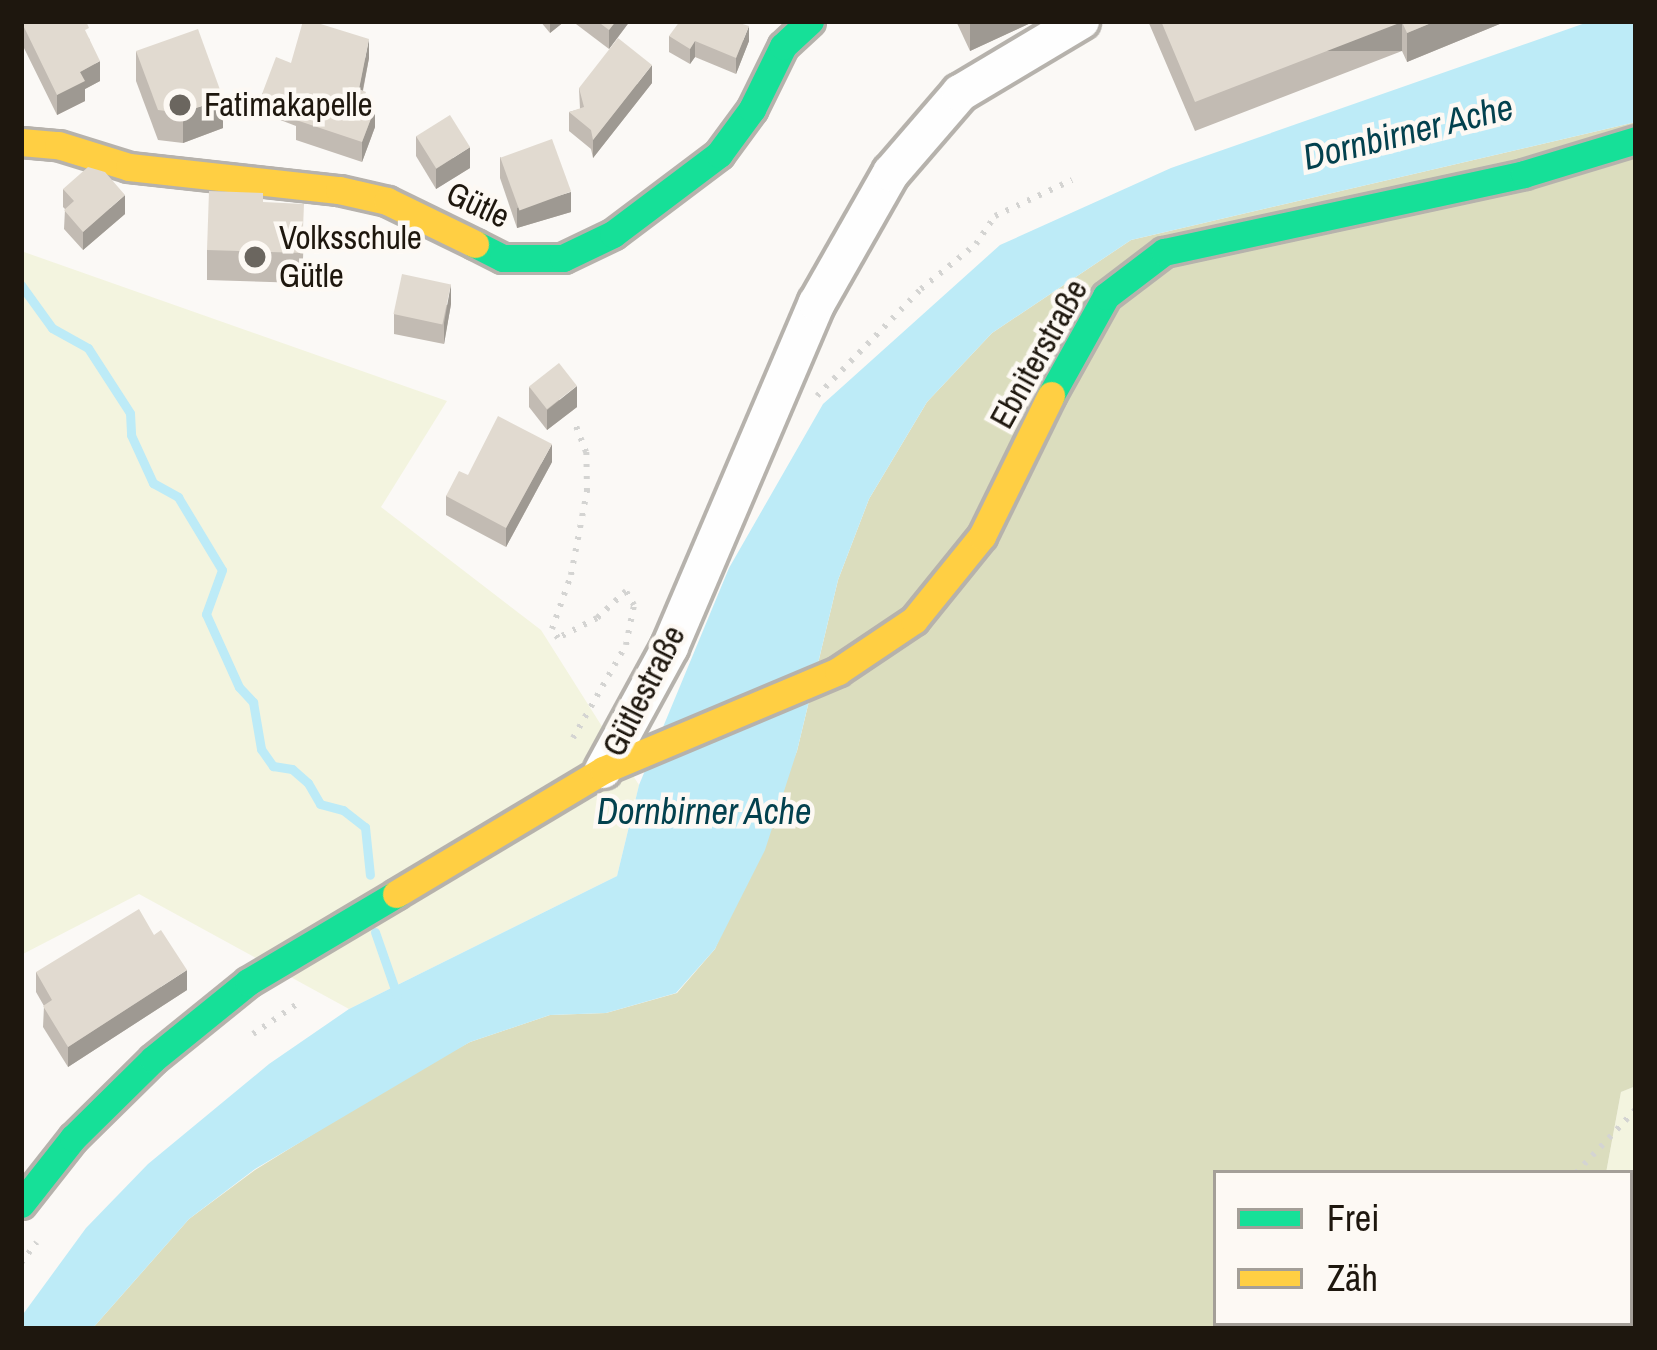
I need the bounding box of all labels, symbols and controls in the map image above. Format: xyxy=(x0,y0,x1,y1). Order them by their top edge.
place label: Fatimakapelle xyxy=(204,85,373,125)
water label: Dornbirner Ache xyxy=(1298,85,1518,179)
marker: Fatimakapelle xyxy=(167,92,193,118)
street label: Gütle xyxy=(440,173,516,237)
place label: Volksschule Gütle xyxy=(279,218,422,296)
marker: Volksschule Gütle xyxy=(242,244,268,270)
street label: Ebniterstraße xyxy=(982,273,1096,435)
street label: Gütlestraße xyxy=(594,619,694,763)
water label: Dornbirner Ache xyxy=(596,790,812,834)
legend xyxy=(1213,1170,1633,1326)
text: Frei xyxy=(1327,1194,1380,1242)
text: Zäh xyxy=(1327,1254,1378,1302)

